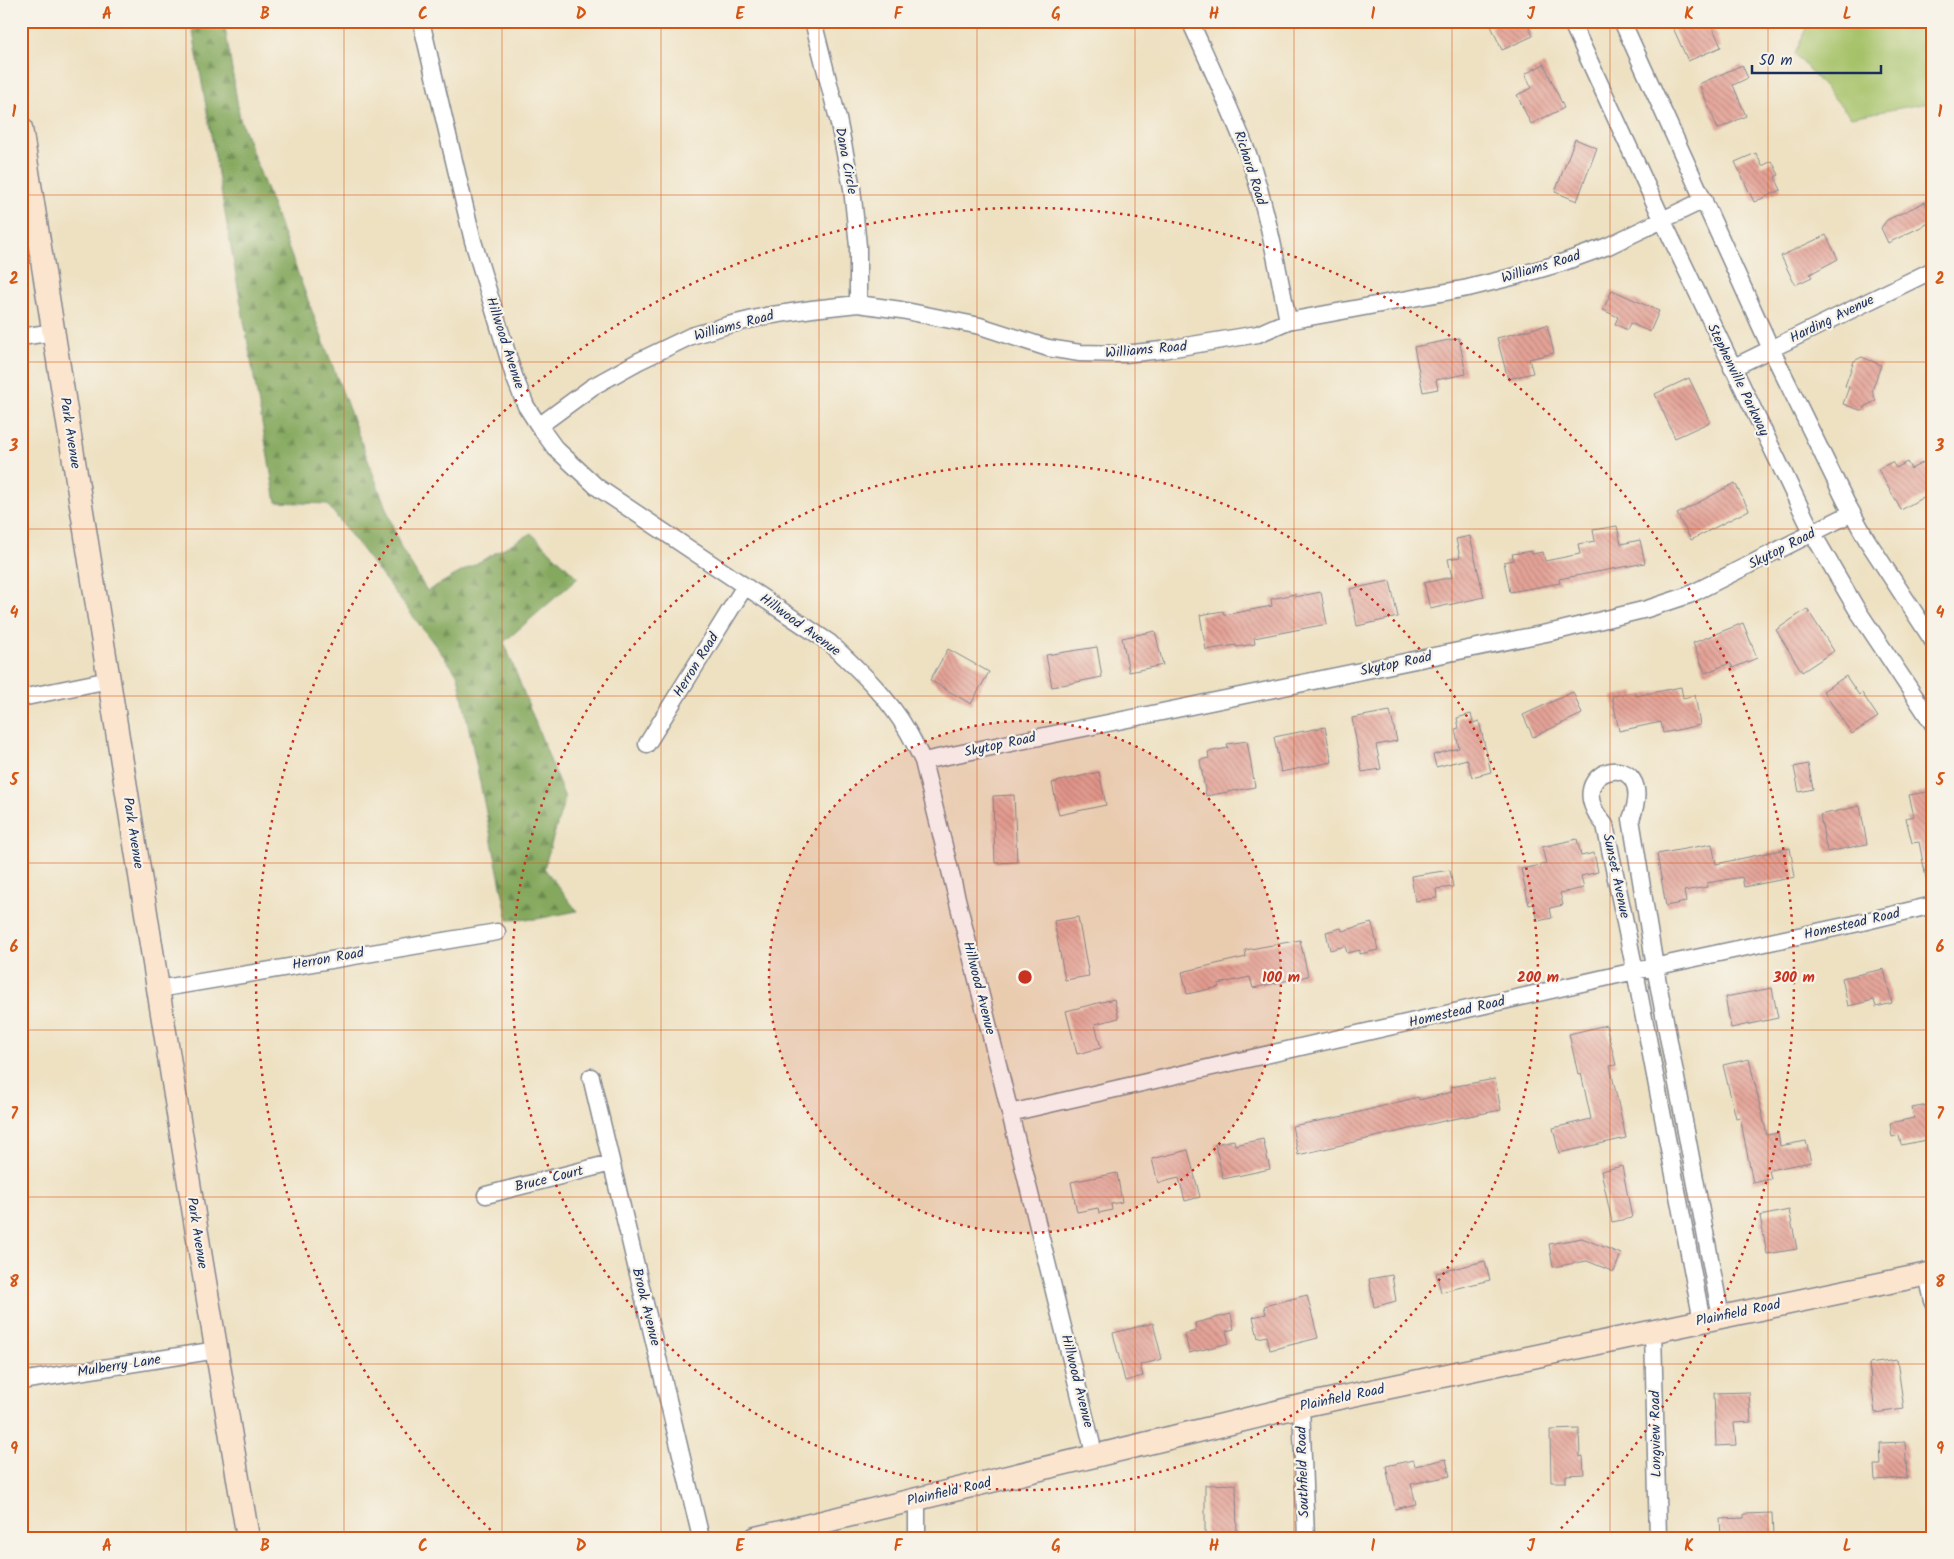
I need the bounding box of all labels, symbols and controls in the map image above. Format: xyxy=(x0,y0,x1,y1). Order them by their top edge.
text: A xyxy=(102,2,112,27)
text: B xyxy=(260,2,270,27)
text: C xyxy=(418,2,428,27)
text: D xyxy=(576,2,587,27)
text: E xyxy=(736,2,746,27)
text: F xyxy=(894,2,904,27)
text: G xyxy=(1051,2,1061,27)
text: H xyxy=(1209,2,1219,27)
text: I xyxy=(1371,2,1376,27)
text: J xyxy=(1527,2,1536,27)
text: K xyxy=(1684,2,1694,27)
text: L xyxy=(1843,2,1851,27)
scale bar xyxy=(1752,42,1880,74)
text: 50 m xyxy=(1759,49,1793,73)
text: 1 xyxy=(12,100,17,125)
text: 1 xyxy=(1938,100,1943,125)
street label: Dana Circle xyxy=(829,126,863,197)
street label: Richard Road xyxy=(1228,128,1273,209)
street label: Williams Road xyxy=(1499,244,1584,289)
text: 2 xyxy=(9,267,19,292)
text: 2 xyxy=(1935,267,1945,292)
street label: Harding Avenue xyxy=(1786,289,1879,349)
street label: Hillwood Avenue xyxy=(480,294,530,392)
street label: Williams Road xyxy=(692,305,777,347)
street label: Stephenville Parkway xyxy=(1701,320,1775,441)
street label: Williams Road xyxy=(1104,335,1189,365)
street label: Park Avenue xyxy=(53,396,87,471)
text: 3 xyxy=(9,434,19,459)
text: 3 xyxy=(1935,434,1945,459)
street label: Skytop Road xyxy=(1745,522,1820,575)
street label: Hillwood Avenue xyxy=(755,588,846,662)
text: 4 xyxy=(10,601,19,626)
text: 4 xyxy=(1936,601,1945,626)
street label: Herron Road xyxy=(667,628,725,702)
street label: Skytop Road xyxy=(1358,645,1435,682)
street label: Skytop Road xyxy=(962,726,1039,763)
text: 5 xyxy=(9,768,20,793)
text: 5 xyxy=(1935,768,1946,793)
street label: Park Avenue xyxy=(116,796,150,871)
street label: Sunset Avenue xyxy=(1596,832,1636,921)
street label: Homestead Road xyxy=(1802,902,1903,946)
text: 6 xyxy=(10,935,19,960)
text: 6 xyxy=(1936,935,1945,960)
street label: Hillwood Avenue xyxy=(957,939,1001,1038)
street label: Herron Road xyxy=(290,942,367,976)
text: 100 m xyxy=(1262,966,1300,990)
text: 200 m xyxy=(1517,966,1559,990)
text: 300 m xyxy=(1772,966,1815,990)
centre of rings xyxy=(1016,968,1034,986)
street label: Homestead Road xyxy=(1407,990,1508,1034)
text: 7 xyxy=(10,1102,18,1127)
text: 7 xyxy=(1936,1102,1944,1127)
street label: Bruce Court xyxy=(512,1160,586,1198)
street label: Park Avenue xyxy=(180,1196,214,1271)
street label: Brook Avenue xyxy=(626,1266,666,1349)
text: 8 xyxy=(9,1270,19,1295)
text: 8 xyxy=(1935,1270,1945,1295)
street label: Plainfield Road xyxy=(1694,1293,1783,1333)
street label: Hillwood Avenue xyxy=(1055,1332,1099,1431)
street label: Mulberry Lane xyxy=(76,1348,163,1383)
street label: Plainfield Road xyxy=(1298,1378,1387,1418)
street label: Longview Road xyxy=(1644,1389,1668,1478)
street label: Southfield Road xyxy=(1290,1425,1316,1518)
text: 9 xyxy=(10,1437,18,1462)
text: 9 xyxy=(1936,1437,1944,1462)
street label: Plainfield Road xyxy=(905,1471,994,1512)
text: A xyxy=(102,1534,112,1559)
text: B xyxy=(260,1534,270,1559)
text: C xyxy=(418,1534,428,1559)
text: D xyxy=(576,1534,587,1559)
text: E xyxy=(736,1534,746,1559)
text: F xyxy=(894,1534,904,1559)
text: G xyxy=(1051,1534,1061,1559)
text: H xyxy=(1209,1534,1219,1559)
text: I xyxy=(1371,1534,1376,1559)
text: J xyxy=(1527,1534,1536,1559)
text: K xyxy=(1684,1534,1694,1559)
text: L xyxy=(1843,1534,1851,1559)

